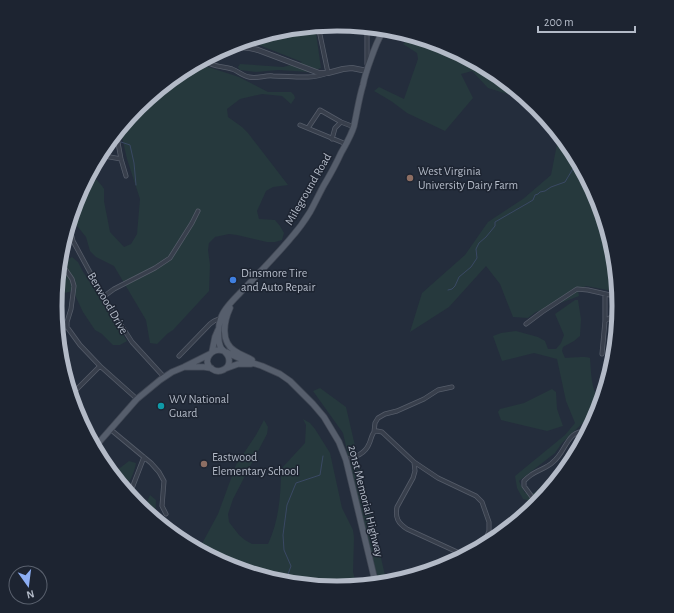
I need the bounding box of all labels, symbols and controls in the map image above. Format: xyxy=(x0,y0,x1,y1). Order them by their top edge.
scale bar xyxy=(538,8,635,34)
text: 200 m xyxy=(544,16,574,28)
street label: Mileground Road xyxy=(283,151,333,227)
place label: West Virginia University Dairy Farm xyxy=(418,165,518,192)
marker: West Virginia University Dairy Farm xyxy=(405,173,415,183)
place label: Dinsmore Tire and Auto Repair xyxy=(241,267,315,293)
street label: Berwood Drive xyxy=(86,270,130,336)
marker: Dinsmore Tire and Auto Repair xyxy=(228,275,238,285)
place label: WV National Guard xyxy=(169,393,229,419)
marker: WV National Guard xyxy=(156,401,166,411)
street label: 201st Memorial Highway xyxy=(345,444,386,558)
place label: Eastwood Elementary School xyxy=(212,451,299,478)
marker: Eastwood Elementary School xyxy=(199,459,209,469)
north arrow xyxy=(8,565,48,605)
text: N xyxy=(25,588,35,600)

